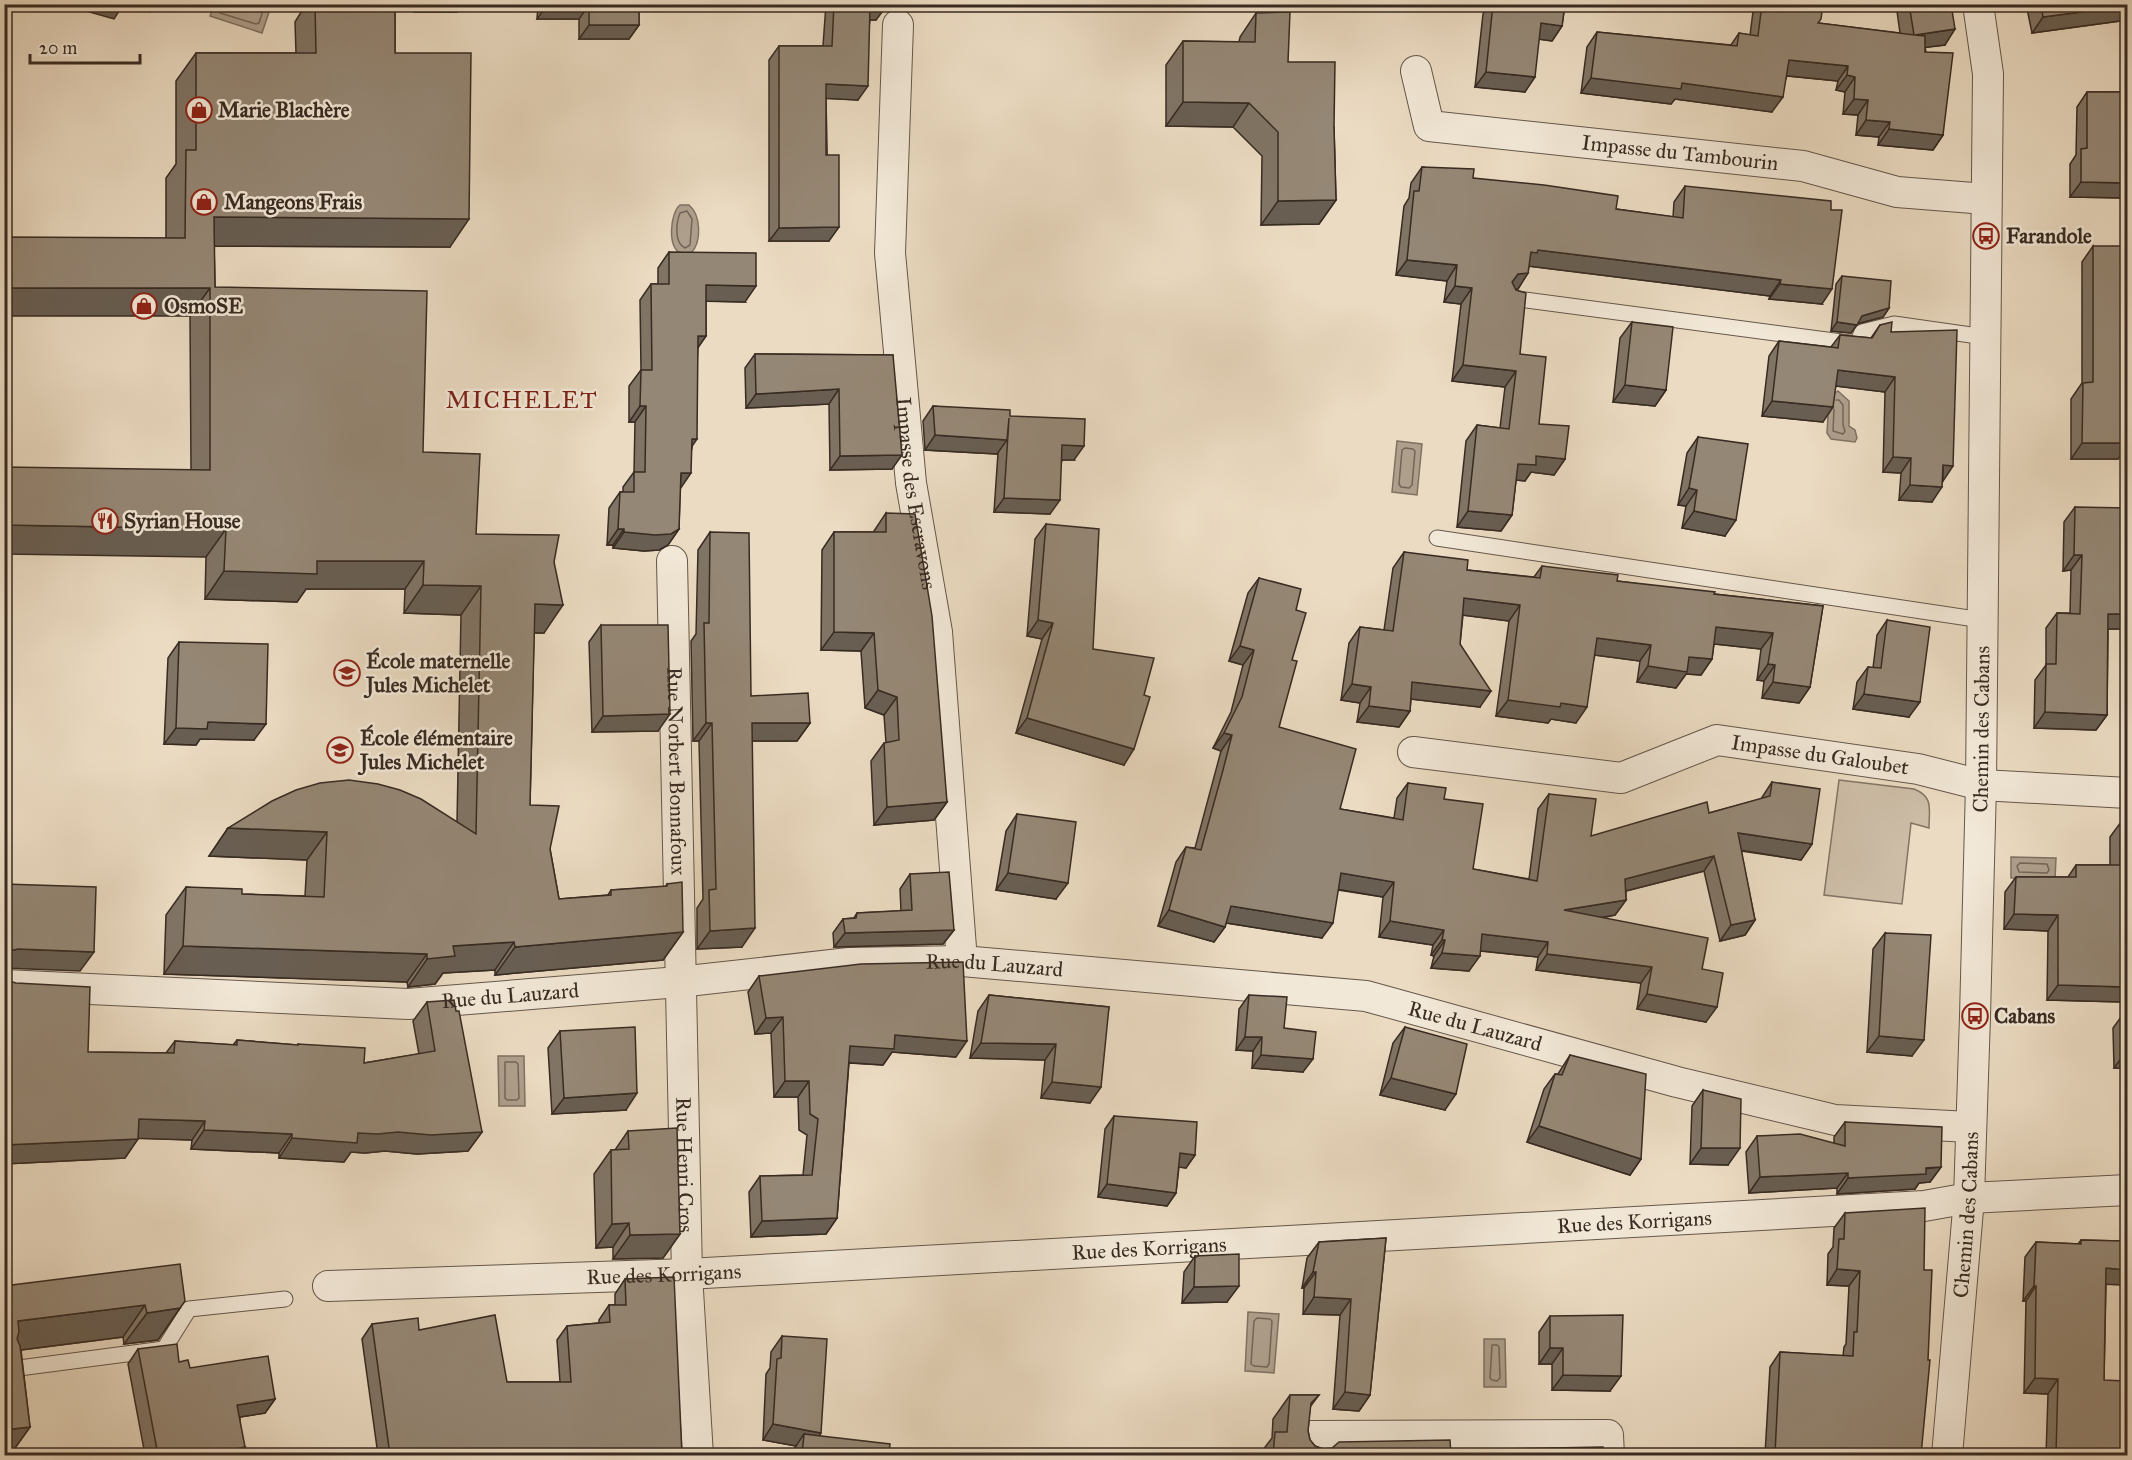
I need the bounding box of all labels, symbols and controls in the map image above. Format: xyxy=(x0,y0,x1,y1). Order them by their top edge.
scale bar xyxy=(30,27,140,65)
text: 20 m xyxy=(39,37,77,59)
shop icon: Marie Blachère xyxy=(184,95,214,125)
place label: Marie Blachère xyxy=(218,97,350,123)
street label: Impasse du Tambourin xyxy=(1580,129,1780,176)
shop icon: Mangeons Frais xyxy=(189,187,219,217)
place label: Mangeons Frais xyxy=(224,189,362,215)
bus stop icon: Farandole xyxy=(1971,221,2001,251)
place label: Farandole xyxy=(2006,223,2092,249)
shop icon: OsmoSE xyxy=(129,291,159,321)
place label: OsmoSE xyxy=(164,293,243,319)
district label: MICHELET xyxy=(446,385,598,415)
street label: Impasse des Escravons xyxy=(890,396,942,592)
restaurant icon: Syrian House xyxy=(90,506,120,536)
place label: Syrian House xyxy=(124,508,241,534)
street label: Chemin des Cabans xyxy=(1967,646,1995,813)
place label: École maternelle Jules Michelet xyxy=(363,647,510,699)
school or university icon: École maternelle Jules Michelet xyxy=(332,658,362,688)
street label: Rue Norbert Bonnafoux xyxy=(661,667,692,876)
place label: École élémentaire Jules Michelet xyxy=(357,724,513,776)
street label: Impasse du Galoubet xyxy=(1730,729,1911,781)
school or university icon: École élémentaire Jules Michelet xyxy=(325,735,355,765)
street label: Rue du Lauzard xyxy=(925,948,1065,983)
street label: Rue du Lauzard xyxy=(440,977,580,1014)
street label: Rue du Lauzard xyxy=(1405,995,1545,1057)
bus stop icon: Cabans xyxy=(1960,1001,1990,1031)
place label: Cabans xyxy=(1994,1003,2056,1029)
street label: Rue Henri Cros xyxy=(670,1097,699,1233)
street label: Chemin des Cabans xyxy=(1948,1131,1984,1299)
street label: Rue des Korrigans xyxy=(1556,1205,1713,1239)
street label: Rue des Korrigans xyxy=(1071,1231,1227,1266)
street label: Rue des Korrigans xyxy=(586,1258,742,1290)

